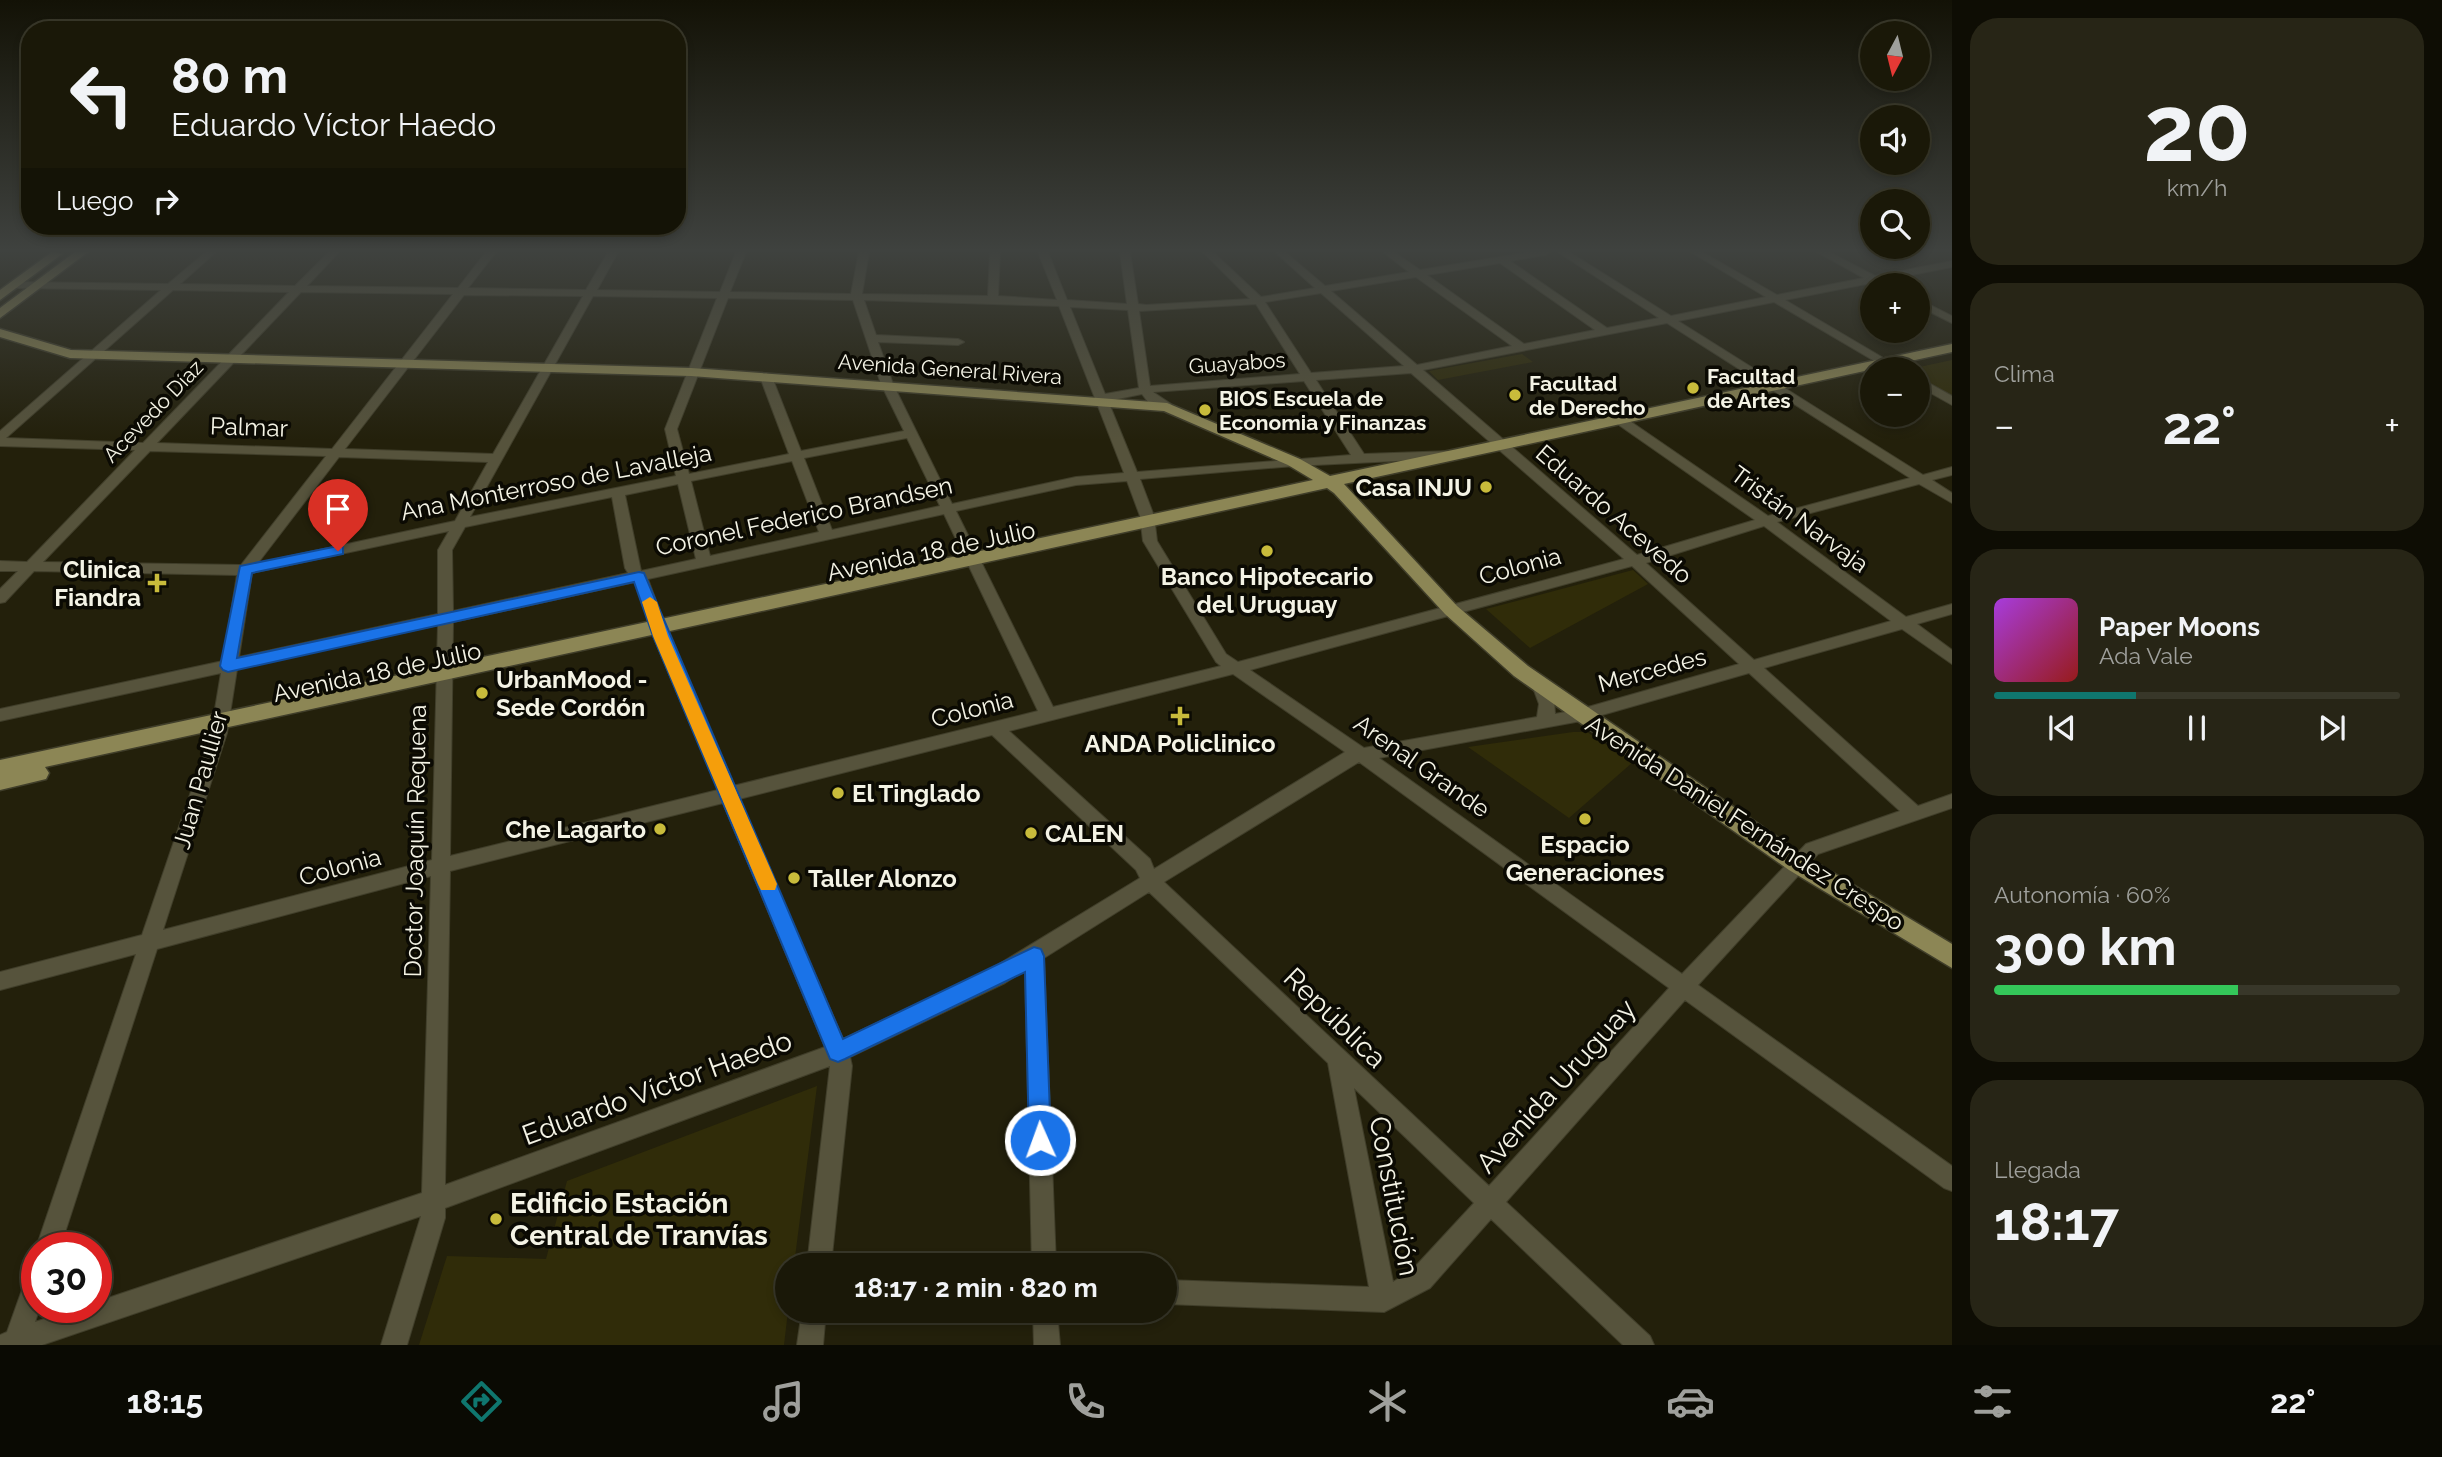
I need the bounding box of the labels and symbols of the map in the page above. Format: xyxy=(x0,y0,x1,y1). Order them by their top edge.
north arrow xyxy=(1860,21,1930,91)
street label: Guayabos xyxy=(1188,347,1286,379)
street label: Avenida General Rivera xyxy=(837,349,1063,389)
street label: Acevedo Díaz xyxy=(98,355,208,467)
place label: Facultad de Artes xyxy=(1707,364,1795,413)
place label: Facultad de Derecho xyxy=(1529,371,1646,420)
marker: Facultad de Artes xyxy=(1685,380,1701,396)
place label: BIOS Escuela de Economia y Finanzas xyxy=(1219,386,1426,435)
marker: Facultad de Derecho xyxy=(1507,387,1523,403)
marker: BIOS Escuela de Economia y Finanzas xyxy=(1197,402,1213,418)
street label: Palmar xyxy=(210,411,289,443)
street label: Ana Monterroso de Lavalleja xyxy=(398,438,714,526)
street label: Eduardo Acevedo xyxy=(1530,438,1698,590)
street label: Tristán Narvaja xyxy=(1726,459,1874,579)
street label: Coronel Federico Brandsen xyxy=(653,470,955,562)
place label: Casa INJU xyxy=(1355,473,1472,502)
pin xyxy=(308,479,368,551)
marker: Casa INJU xyxy=(1478,479,1494,495)
street label: Avenida 18 de Julio xyxy=(824,515,1038,587)
street label: Colonia xyxy=(1476,541,1564,591)
marker: Banco Hipotecario del Uruguay xyxy=(1259,543,1275,559)
place label: Clinica Fiandra xyxy=(54,555,141,612)
place label: Banco Hipotecario del Uruguay xyxy=(1161,562,1373,619)
marker: Clinica Fiandra xyxy=(147,573,167,593)
street label: Avenida 18 de Julio xyxy=(270,636,484,708)
street label: Mercedes xyxy=(1595,642,1709,698)
place label: UrbanMood - Sede Cordón xyxy=(496,665,647,722)
marker: UrbanMood - Sede Cordón xyxy=(474,685,490,701)
street label: Colonia xyxy=(928,685,1016,733)
street label: Doctor Joaquín Requena xyxy=(398,704,432,978)
marker: ANDA Policlinico xyxy=(1170,706,1190,726)
street label: Juan Paullier xyxy=(167,707,234,852)
street label: Arenal Grande xyxy=(1349,709,1495,823)
street label: Avenida Daniel Fernández Crespo xyxy=(1580,709,1910,937)
place label: ANDA Policlinico xyxy=(1085,729,1275,758)
place label: El Tinglado xyxy=(852,779,981,808)
marker: El Tinglado xyxy=(830,785,846,801)
marker: Espacio Generaciones xyxy=(1577,811,1593,827)
place label: Che Lagarto xyxy=(505,815,646,844)
place label: CALEN xyxy=(1045,819,1124,848)
marker: Che Lagarto xyxy=(652,821,668,837)
marker: CALEN xyxy=(1023,825,1039,841)
place label: Espacio Generaciones xyxy=(1506,830,1664,887)
street label: Colonia xyxy=(296,842,384,892)
place label: Taller Alonzo xyxy=(808,864,957,893)
marker: Taller Alonzo xyxy=(786,870,802,886)
street label: República xyxy=(1277,961,1393,1075)
street label: Avenida Uruguay xyxy=(1469,992,1643,1180)
street label: Eduardo Víctor Haedo xyxy=(518,1024,796,1152)
position arrow xyxy=(1003,1103,1077,1177)
street label: Constitución xyxy=(1362,1113,1426,1279)
place label: Edificio Estación Central de Tranvías xyxy=(510,1187,768,1252)
marker: Edificio Estación Central de Tranvías xyxy=(488,1211,504,1227)
speed limit sign: 30 xyxy=(21,1232,112,1323)

